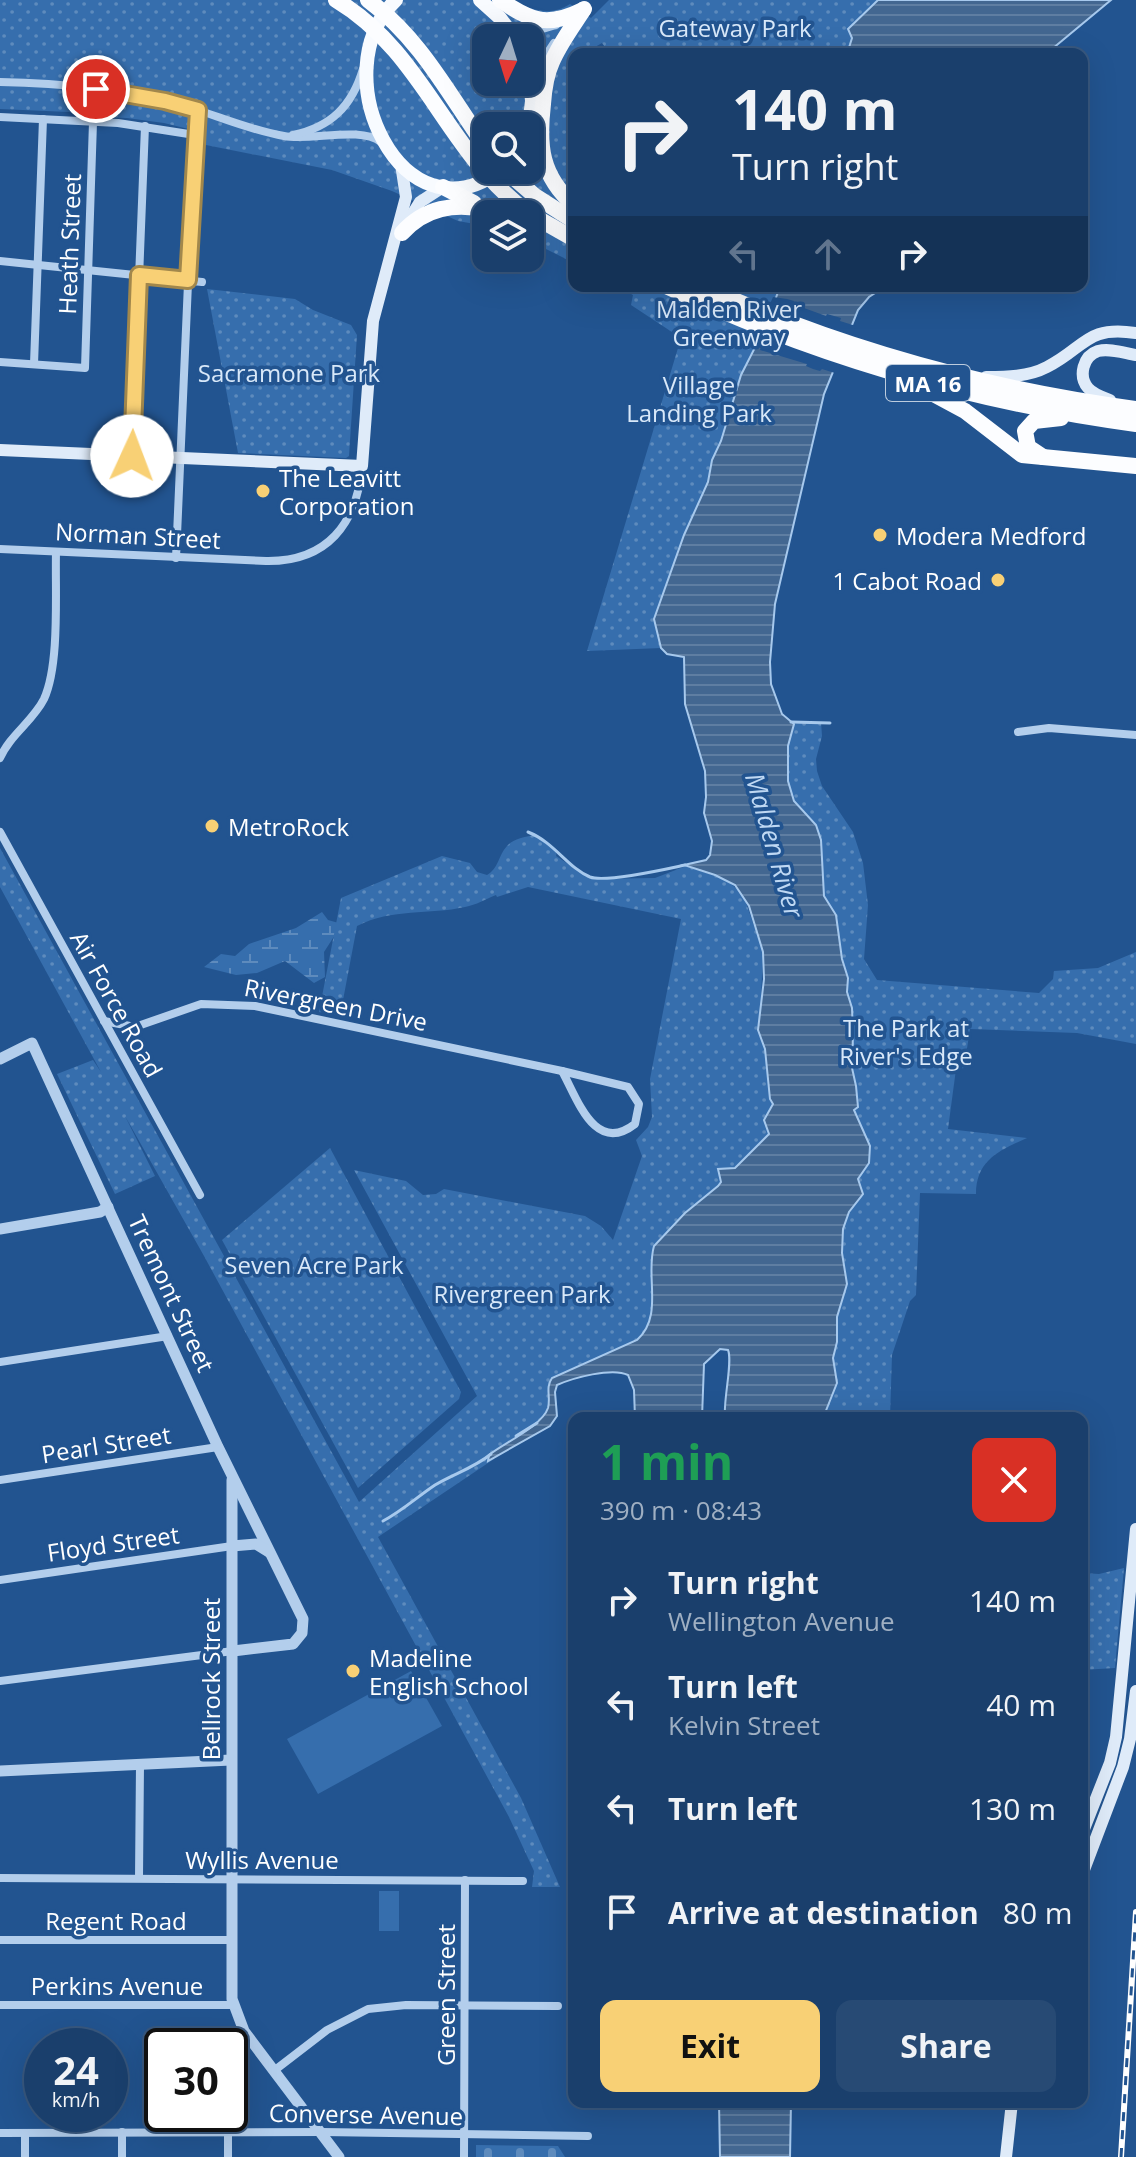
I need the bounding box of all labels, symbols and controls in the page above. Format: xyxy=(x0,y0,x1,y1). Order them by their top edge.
park label: Gateway Park xyxy=(658,11,812,44)
north arrow xyxy=(472,24,544,96)
map controls xyxy=(472,24,544,272)
pin xyxy=(62,55,130,123)
icon: arrive xyxy=(74,67,118,111)
text: 140 m xyxy=(732,70,898,146)
icon: right xyxy=(600,80,704,184)
button: search xyxy=(472,112,544,184)
text: Turn right xyxy=(732,142,898,191)
street label: Heath Street xyxy=(50,173,88,315)
button: layers xyxy=(472,200,544,272)
icon: left xyxy=(722,232,766,276)
icon: ahead xyxy=(806,232,850,276)
icon: right xyxy=(890,232,934,276)
park label: Malden River Greenway xyxy=(656,292,802,353)
park label: Sacramone Park xyxy=(198,356,381,389)
road number: MA 16 xyxy=(886,365,970,401)
park label: Village Landing Park xyxy=(626,368,772,429)
position arrow xyxy=(90,414,174,498)
place label: The Leavitt Corporation xyxy=(279,461,414,522)
marker: The Leavitt Corporation xyxy=(254,482,272,500)
street label: Norman Street xyxy=(54,514,222,556)
place label: Modera Medford xyxy=(896,519,1086,552)
marker: Modera Medford xyxy=(871,526,889,544)
place label: 1 Cabot Road xyxy=(832,564,982,597)
marker: 1 Cabot Road xyxy=(989,571,1007,589)
water label: Malden River xyxy=(737,768,813,923)
place label: MetroRock xyxy=(228,810,350,843)
marker: MetroRock xyxy=(203,817,221,835)
street label: Air Force Road xyxy=(63,925,171,1083)
street label: Rivergreen Drive xyxy=(242,970,430,1038)
park label: The Park at River's Edge xyxy=(839,1011,973,1072)
street label: Tremont Street xyxy=(121,1209,223,1377)
park label: Seven Acre Park xyxy=(224,1248,404,1281)
park label: Rivergreen Park xyxy=(433,1277,611,1310)
street label: Pearl Street xyxy=(39,1418,173,1470)
text: 1 min xyxy=(600,1429,733,1494)
button: close xyxy=(972,1438,1056,1522)
text: 390 m · 08:43 xyxy=(600,1492,762,1528)
street label: Floyd Street xyxy=(45,1517,181,1569)
text: Turn right xyxy=(668,1562,819,1603)
icon: right xyxy=(600,1578,644,1622)
text: 140 m xyxy=(969,1580,1056,1621)
street label: Bellrock Street xyxy=(194,1598,227,1760)
text: Wellington Avenue xyxy=(668,1603,894,1639)
place label: Madeline English School xyxy=(369,1641,529,1702)
marker: Madeline English School xyxy=(344,1662,362,1680)
text: Turn left xyxy=(668,1666,798,1707)
icon: left xyxy=(600,1682,644,1726)
text: 40 m xyxy=(986,1684,1056,1725)
text: Kelvin Street xyxy=(668,1707,820,1743)
icon: left xyxy=(600,1786,644,1830)
text: Turn left xyxy=(668,1788,798,1829)
text: 130 m xyxy=(969,1788,1056,1829)
street label: Wyllis Avenue xyxy=(185,1843,339,1876)
icon: arrive xyxy=(600,1890,644,1934)
text: Arrive at destination xyxy=(668,1892,979,1933)
text: 80 m xyxy=(1003,1892,1073,1933)
street label: Regent Road xyxy=(45,1904,187,1937)
street label: Green Street xyxy=(429,1924,462,2066)
street label: Perkins Avenue xyxy=(31,1969,203,2002)
button: Exit xyxy=(600,2000,820,2092)
button: Share xyxy=(836,2000,1056,2092)
speed limit sign: 30 xyxy=(144,2028,248,2132)
text: 24 xyxy=(53,2042,99,2097)
text: km/h xyxy=(52,2086,100,2113)
street label: Converse Avenue xyxy=(269,2096,463,2132)

